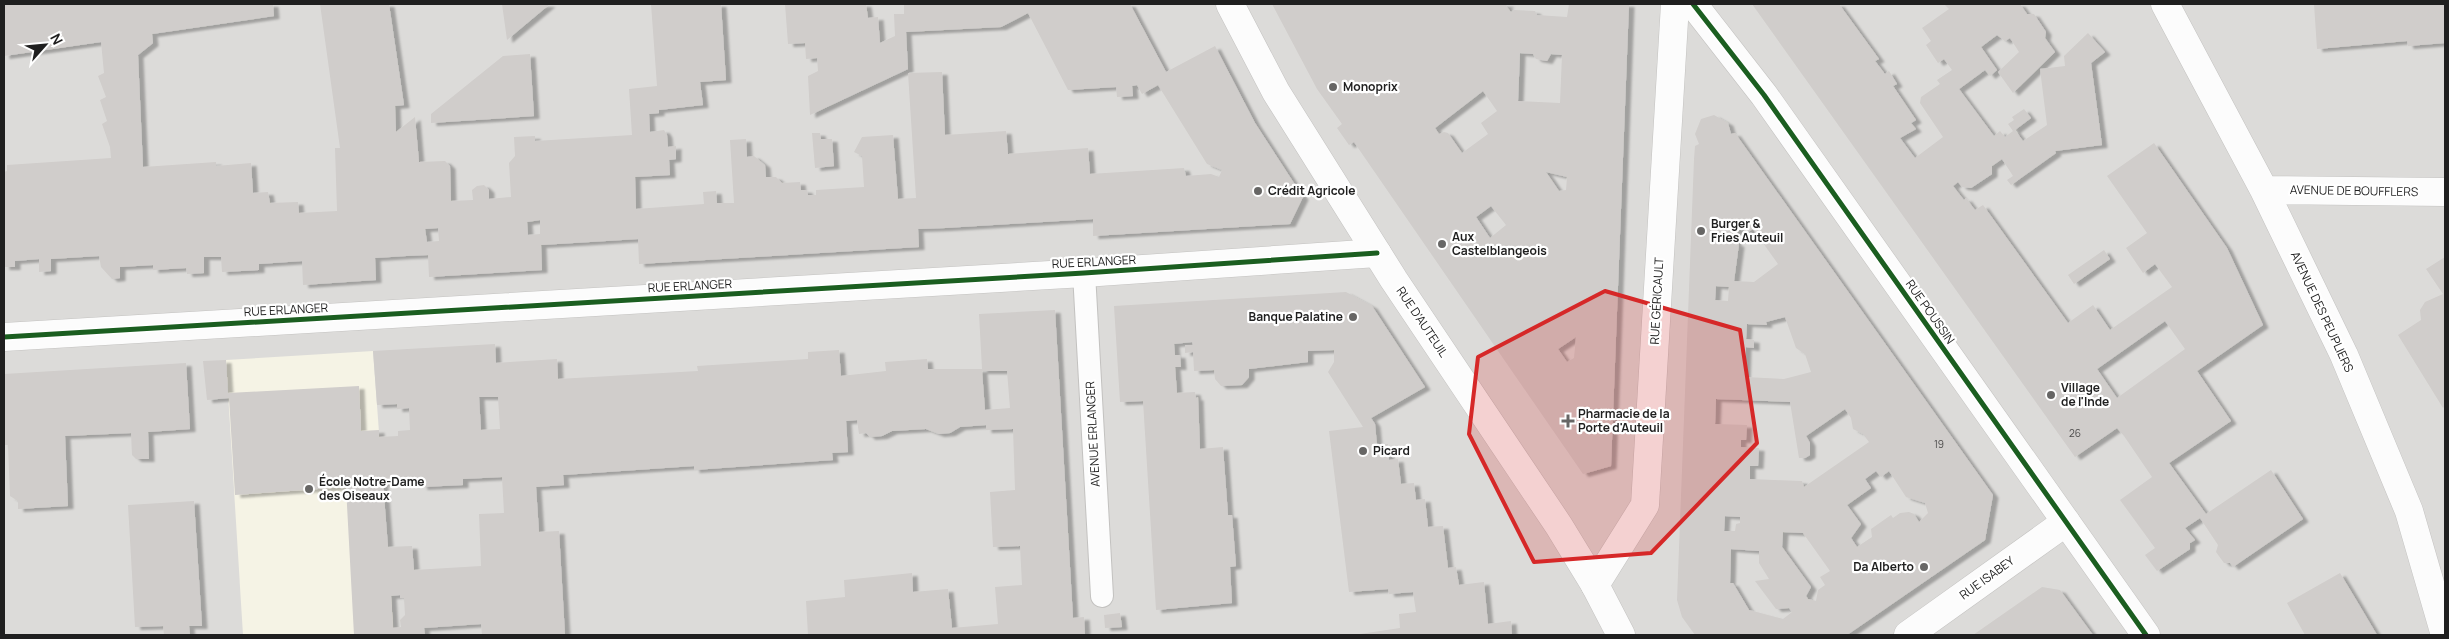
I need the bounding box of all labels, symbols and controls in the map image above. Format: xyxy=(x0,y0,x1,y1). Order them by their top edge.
north arrow xyxy=(20,20,70,70)
text: N xyxy=(46,30,68,48)
place label: Monoprix xyxy=(1343,78,1398,95)
marker: Monoprix xyxy=(1327,81,1339,93)
street label: AVENUE DE BOUFFLERS xyxy=(2290,181,2418,200)
place label: Crédit Agricole xyxy=(1268,182,1356,199)
marker: Crédit Agricole xyxy=(1252,185,1264,197)
place label: Burger & Fries Auteuil xyxy=(1711,215,1783,246)
marker: Burger & Fries Auteuil xyxy=(1695,225,1707,237)
place label: Aux Castelblangeois xyxy=(1452,228,1547,259)
marker: Aux Castelblangeois xyxy=(1436,238,1448,250)
street label: AVENUE DES PEUPLIERS xyxy=(2287,249,2358,375)
street label: RUE ERLANGER xyxy=(1051,251,1137,272)
street label: RUE GÉRICAULT xyxy=(1646,256,1667,345)
street label: RUE ERLANGER xyxy=(647,275,733,296)
street label: RUE POUSSIN xyxy=(1902,276,1959,347)
street label: RUE D'AUTEUIL xyxy=(1393,283,1452,360)
street label: RUE ERLANGER xyxy=(243,299,329,320)
place label: Banque Palatine xyxy=(1249,308,1343,325)
marker: Banque Palatine xyxy=(1347,311,1359,323)
place label: Village de l'Inde xyxy=(2061,379,2109,410)
street label: AVENUE ERLANGER xyxy=(1081,380,1104,487)
marker: Village de l'Inde xyxy=(2045,389,2057,401)
place label: Pharmacie de la Porte d'Auteuil xyxy=(1578,405,1670,436)
marker: Pharmacie de la Porte d'Auteuil xyxy=(1562,415,1574,427)
house number: 26 xyxy=(2069,426,2081,440)
house number: 19 xyxy=(1934,437,1944,451)
place label: Picard xyxy=(1373,442,1410,459)
marker: Picard xyxy=(1357,445,1369,457)
place label: École Notre-Dame des Oiseaux xyxy=(319,473,425,504)
marker: École Notre-Dame des Oiseaux xyxy=(303,483,315,495)
street label: RUE ISABEY xyxy=(1956,552,2018,603)
place label: Da Alberto xyxy=(1853,558,1914,575)
marker: Da Alberto xyxy=(1918,561,1930,573)

